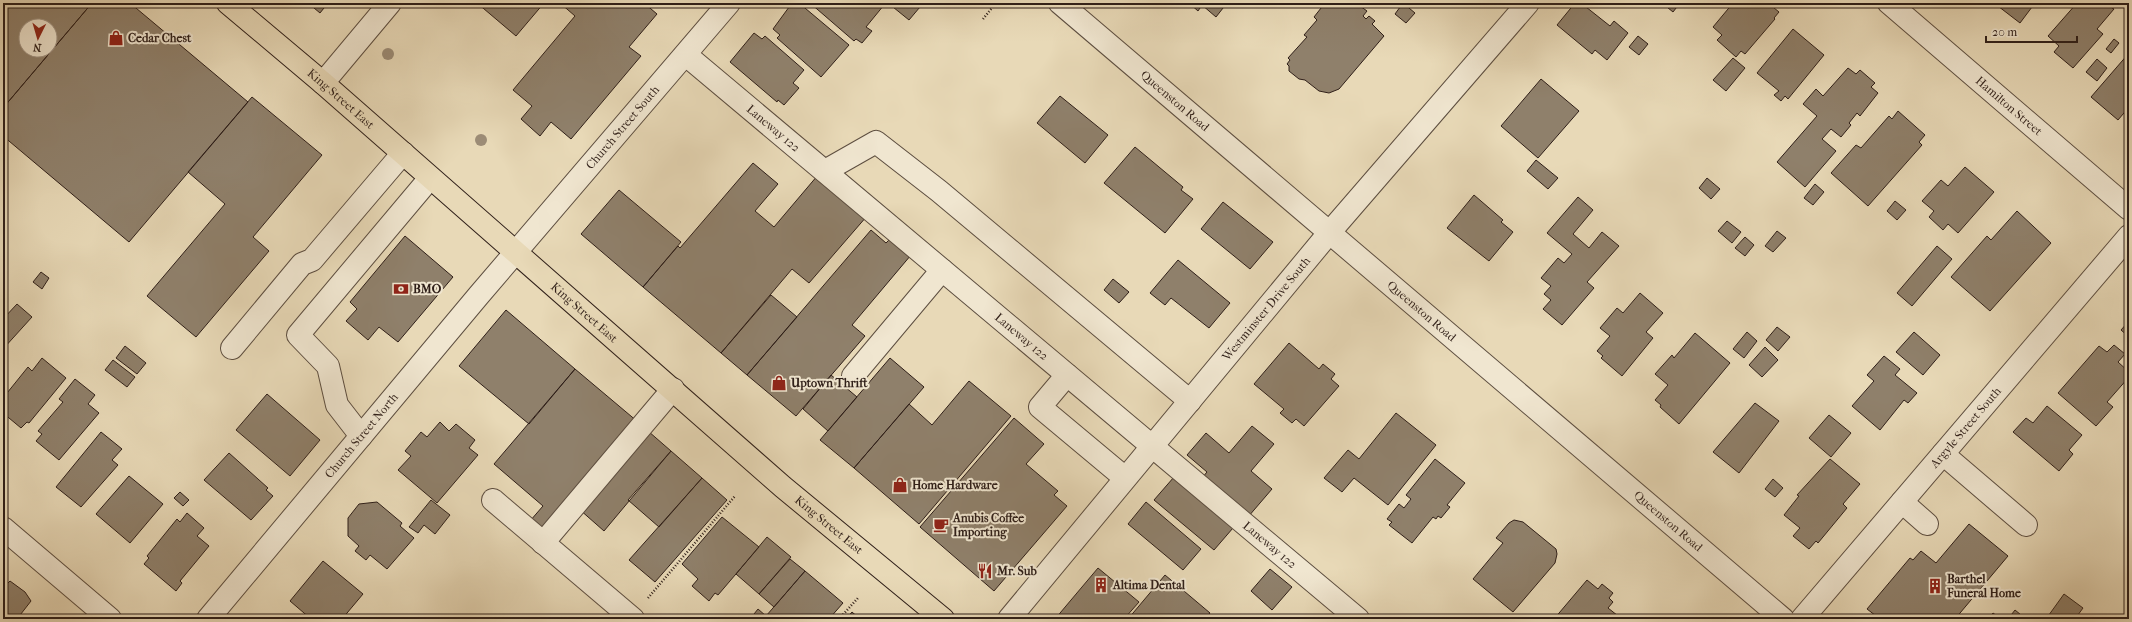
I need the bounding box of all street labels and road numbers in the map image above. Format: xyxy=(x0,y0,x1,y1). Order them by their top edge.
street label: King Street East xyxy=(305,66,378,132)
street label: Queenston Road xyxy=(1138,68,1213,134)
street label: Hamilton Street xyxy=(1973,73,2046,139)
street label: Church Street South xyxy=(583,83,662,172)
street label: Laneway 122 xyxy=(744,102,803,155)
street label: Westminster Drive South xyxy=(1219,254,1313,364)
street label: Queenston Road xyxy=(1384,278,1459,345)
street label: King Street East xyxy=(548,279,621,346)
street label: Laneway 122 xyxy=(992,310,1051,363)
street label: Argyle Street South xyxy=(1927,384,2004,471)
street label: Church Street North xyxy=(322,390,401,481)
street label: Queenston Road xyxy=(1631,488,1706,555)
street label: King Street East xyxy=(792,493,866,558)
street label: Laneway 122 xyxy=(1240,518,1299,571)

